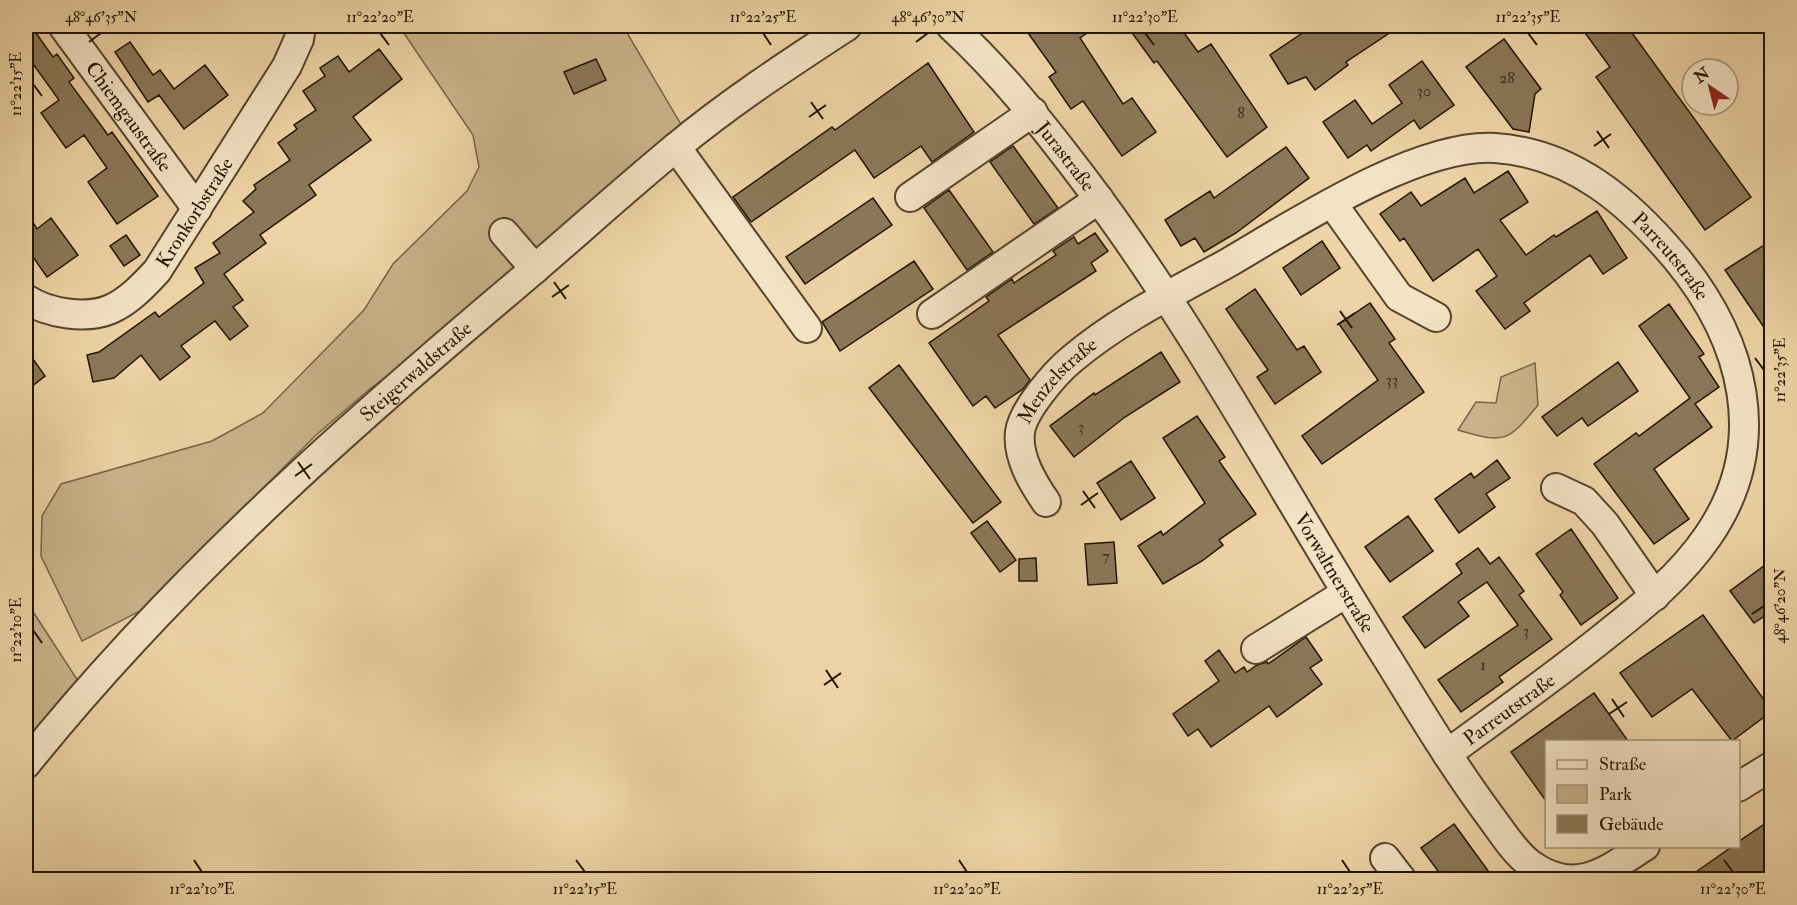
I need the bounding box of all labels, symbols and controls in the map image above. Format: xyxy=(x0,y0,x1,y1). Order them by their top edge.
text: 48°46'35"N xyxy=(65,8,138,27)
text: 11°22'20"E xyxy=(346,8,414,27)
text: 11°22'25"E xyxy=(730,8,796,27)
text: 48°46'30"N xyxy=(891,8,965,27)
text: 11°22'30"E xyxy=(1112,8,1178,27)
text: 11°22'35"E xyxy=(1496,8,1561,27)
text: 11°22'15"E xyxy=(7,52,26,116)
street label: Chiemgaustraße xyxy=(80,56,178,177)
north arrow xyxy=(1680,57,1740,117)
text: N xyxy=(1690,63,1714,88)
house number: 28 xyxy=(1499,68,1515,88)
house number: 30 xyxy=(1417,81,1431,101)
house number: 8 xyxy=(1237,103,1245,123)
street label: Jurastraße xyxy=(1030,116,1101,196)
street label: Kronkorbstraße xyxy=(150,153,239,272)
street label: Parreutstraße xyxy=(1627,207,1715,305)
street label: Steigerwaldstraße xyxy=(355,316,477,427)
street label: Menzelstraße xyxy=(1012,332,1102,428)
text: 11°22'35"E xyxy=(1771,337,1790,402)
house number: 33 xyxy=(1386,370,1398,390)
house number: 3 xyxy=(1078,417,1084,437)
street label: Vorwaltnerstraße xyxy=(1289,508,1380,638)
house number: 7 xyxy=(1102,546,1110,566)
text: 48°46'20"N xyxy=(1771,568,1790,644)
text: 11°22'10"E xyxy=(7,597,26,663)
house number: 3 xyxy=(1523,621,1529,641)
house number: 1 xyxy=(1480,655,1486,675)
street label: Parreutstraße xyxy=(1458,668,1560,751)
legend xyxy=(1545,740,1740,848)
text: Straße xyxy=(1599,753,1647,776)
text: Park xyxy=(1599,783,1632,806)
text: Gebäude xyxy=(1599,813,1664,836)
text: 11°22'10"E xyxy=(169,880,235,899)
text: 11°22'15"E xyxy=(553,880,617,899)
text: 11°22'20"E xyxy=(933,880,1001,899)
text: 11°22'25"E xyxy=(1317,880,1383,899)
text: 11°22'30"E xyxy=(1700,880,1766,899)

